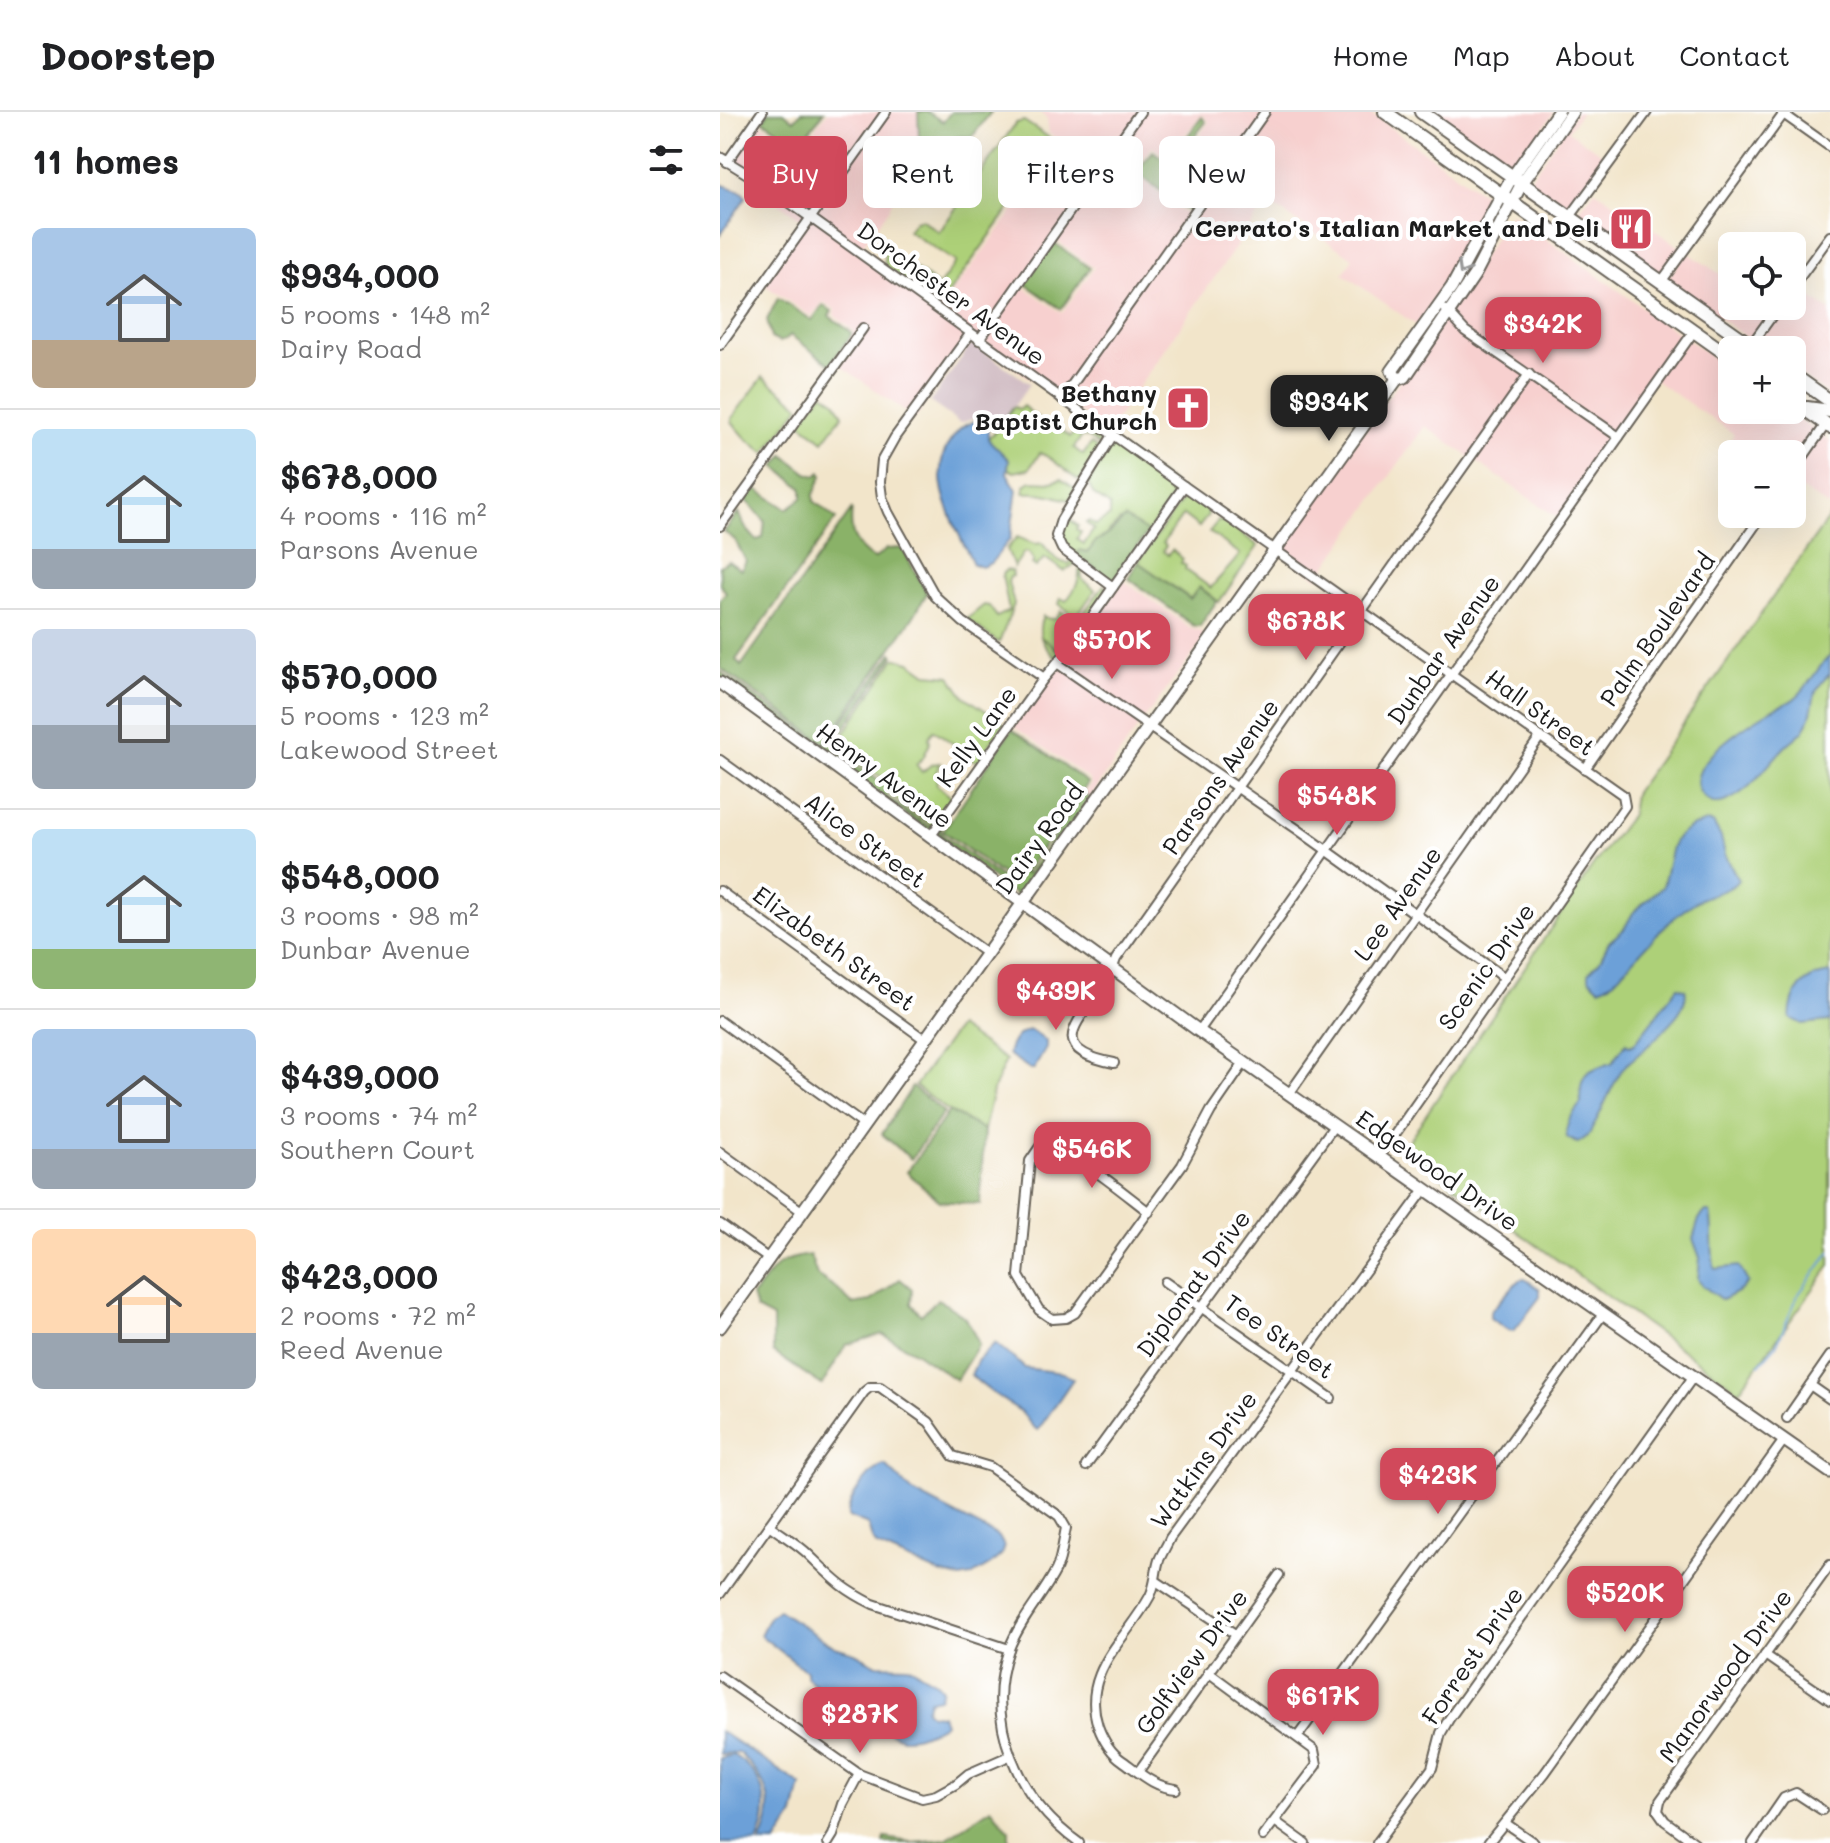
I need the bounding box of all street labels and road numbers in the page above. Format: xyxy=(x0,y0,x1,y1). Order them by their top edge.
street label: Dorchester Avenue xyxy=(852,214,1052,371)
street label: Palm Boulevard xyxy=(1592,546,1721,712)
street label: Dunbar Avenue xyxy=(1380,568,1506,730)
street label: Hall Street xyxy=(1480,662,1602,762)
street label: Kelly Lane xyxy=(929,680,1023,793)
street label: Parsons Avenue xyxy=(1155,692,1285,860)
street label: Henry Avenue xyxy=(811,715,959,835)
street label: Dairy Road xyxy=(988,776,1090,900)
street label: Alice Street xyxy=(799,785,933,894)
street label: Lee Avenue xyxy=(1346,840,1448,967)
street label: Elizabeth Street xyxy=(747,878,922,1017)
street label: Scenic Drive xyxy=(1431,896,1541,1036)
street label: Edgewood Drive xyxy=(1351,1102,1525,1237)
street label: Diplomat Drive xyxy=(1129,1203,1257,1363)
street label: Tee Street xyxy=(1219,1287,1341,1385)
street label: Watkins Drive xyxy=(1142,1384,1263,1534)
street label: Forrest Drive xyxy=(1414,1580,1529,1730)
street label: Golfview Drive xyxy=(1128,1582,1254,1740)
street label: Manorwood Drive xyxy=(1651,1582,1798,1768)

